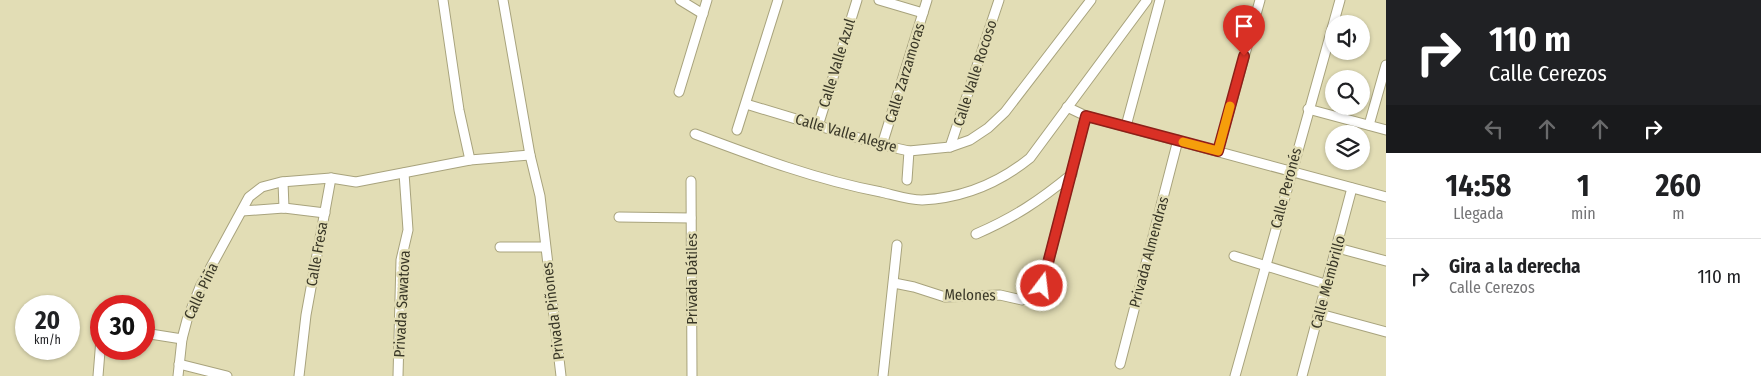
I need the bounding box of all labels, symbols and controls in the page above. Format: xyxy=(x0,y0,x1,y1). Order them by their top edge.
pin xyxy=(1223,5,1265,56)
icon: arrive xyxy=(1230,12,1258,40)
map controls xyxy=(1325,15,1370,170)
button: sound xyxy=(1325,15,1370,60)
street label: Calle Valle Azul xyxy=(815,16,859,110)
street label: Calle Valle Rocoso xyxy=(949,18,1001,128)
text: 110 m xyxy=(1489,18,1571,60)
icon: right xyxy=(1406,20,1471,85)
street label: Calle Zarzamoras xyxy=(881,21,929,125)
text: Calle Cerezos xyxy=(1489,60,1607,87)
button: search xyxy=(1325,70,1370,115)
street label: Calle Valle Alegre xyxy=(793,110,899,156)
icon: left xyxy=(1480,115,1508,143)
icon: ahead xyxy=(1533,115,1561,143)
icon: ahead xyxy=(1586,115,1614,143)
icon: right xyxy=(1639,115,1667,143)
button: layers xyxy=(1325,125,1370,170)
street label: Calle Peronés xyxy=(1267,146,1305,230)
text: 14:58 xyxy=(1446,168,1511,204)
text: 1 xyxy=(1577,168,1590,204)
text: 260 xyxy=(1655,168,1701,204)
street label: Privada Almendras xyxy=(1125,194,1173,310)
text: Llegada xyxy=(1453,204,1504,223)
text: min xyxy=(1571,204,1596,223)
text: m xyxy=(1672,204,1685,223)
street label: Calle Fresa xyxy=(302,220,332,288)
street label: Privada Dátiles xyxy=(683,233,701,325)
street label: Calle Membrillo xyxy=(1307,233,1349,331)
street label: Privada Sawatova xyxy=(390,250,414,358)
text: Gira a la derecha xyxy=(1449,255,1581,278)
position arrow xyxy=(1015,259,1067,311)
street label: Calle Piña xyxy=(180,260,222,322)
street label: Privada Piñones xyxy=(538,261,568,361)
icon: right xyxy=(1406,262,1434,290)
text: 110 m xyxy=(1697,265,1741,288)
text: Calle Cerezos xyxy=(1449,278,1535,297)
street label: Melones xyxy=(944,286,996,304)
speed limit sign: 30 xyxy=(90,295,155,360)
text: 20 xyxy=(35,306,60,336)
text: km/h xyxy=(34,333,61,347)

